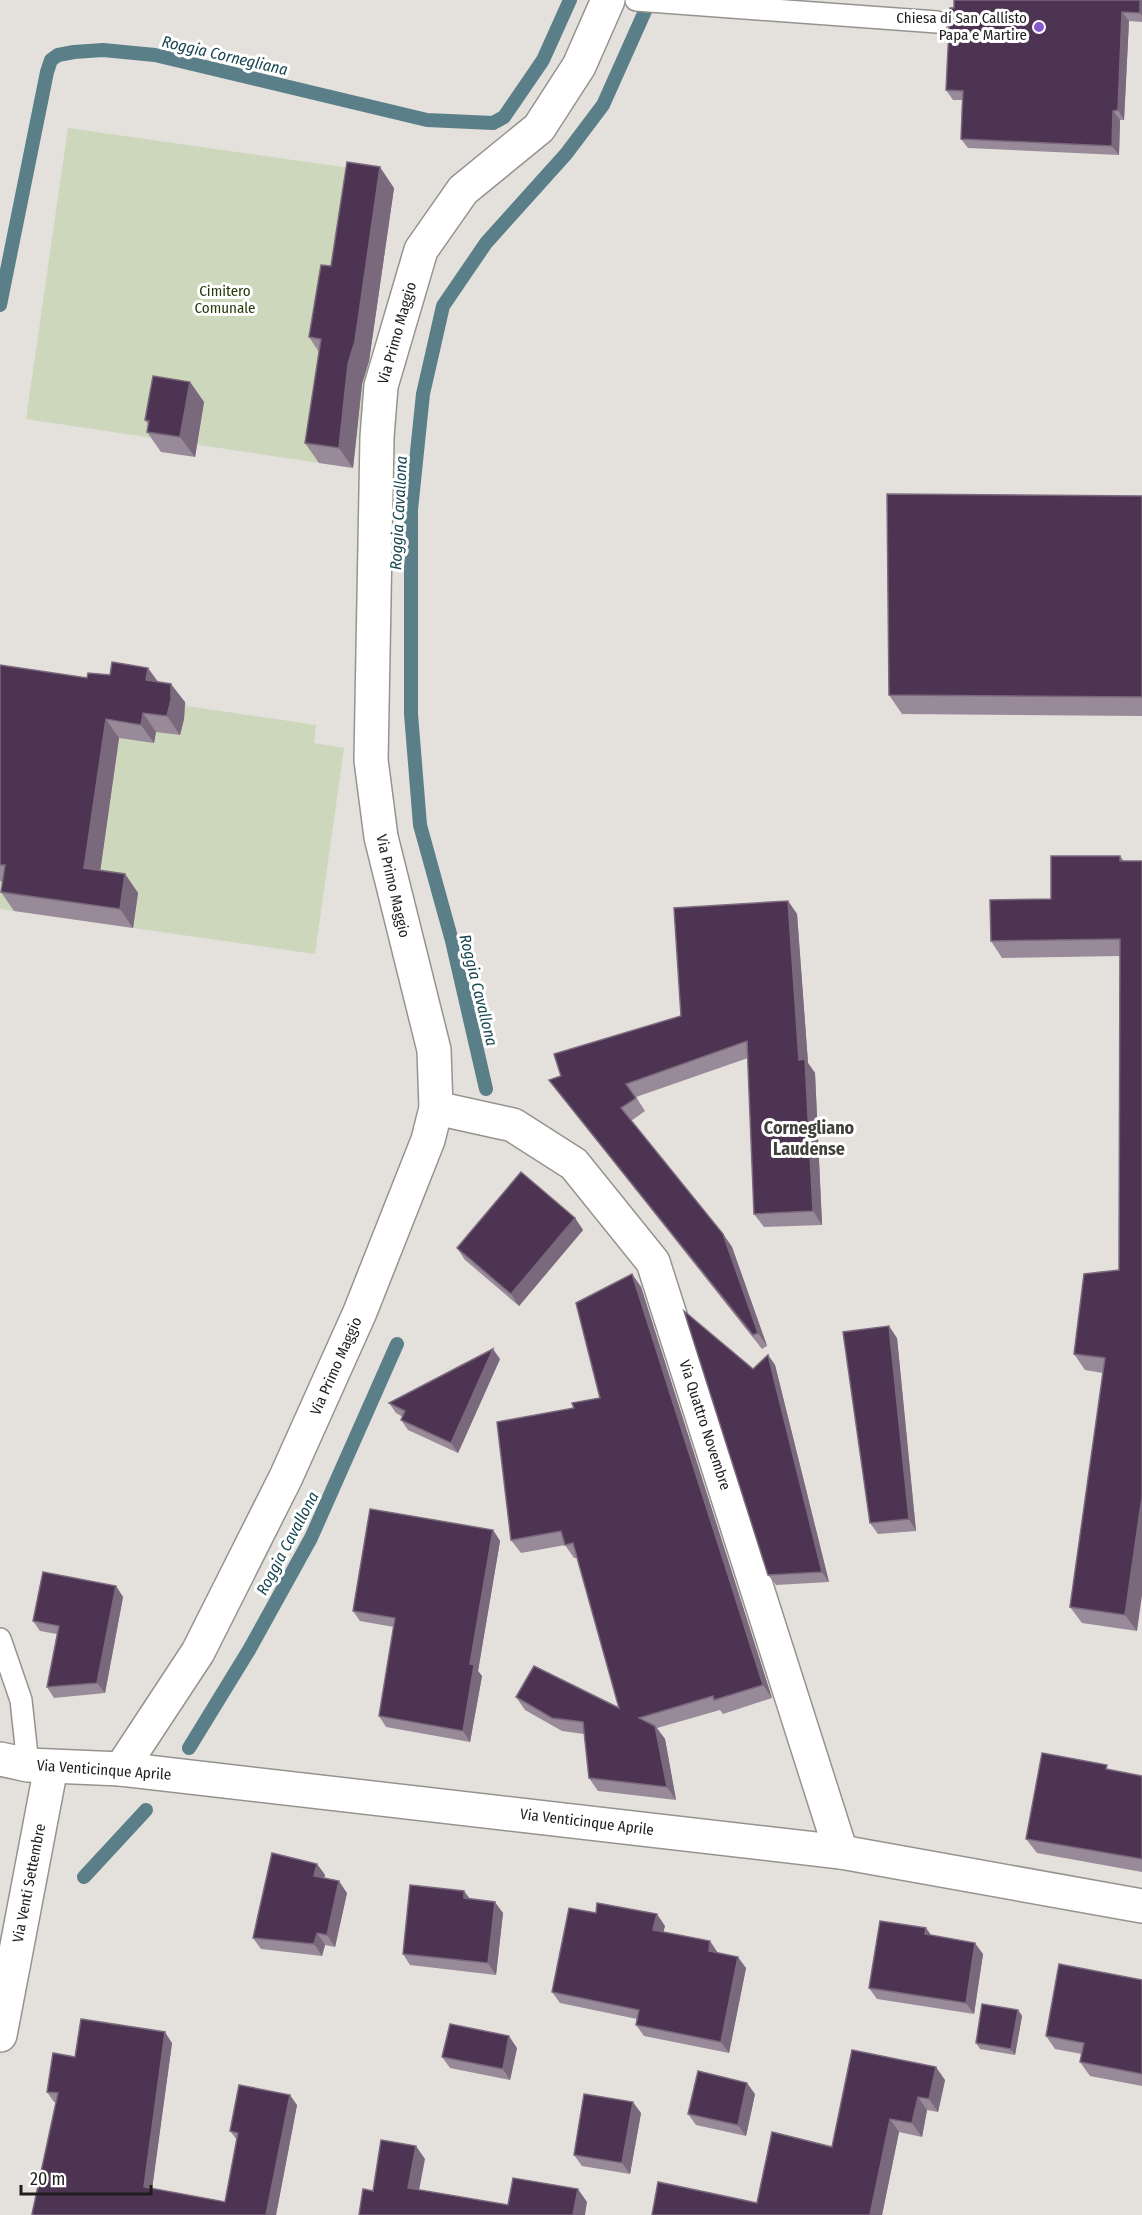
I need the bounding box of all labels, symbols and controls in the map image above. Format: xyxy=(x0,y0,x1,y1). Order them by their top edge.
place label: Chiesa di San Callisto Papa e Martire xyxy=(896,9,1027,44)
marker: Chiesa di San Callisto Papa e Martire xyxy=(1032,20,1046,34)
water label: Roggia Cornegliana xyxy=(160,32,290,79)
street label: Via Primo Maggio xyxy=(374,280,420,386)
park label: Cimitero Comunale xyxy=(195,282,256,317)
water label: Roggia Cavallona xyxy=(386,455,411,571)
street label: Via Primo Maggio xyxy=(372,833,414,939)
water label: Roggia Cavallona xyxy=(455,932,502,1048)
district label: Cornegliano Laudense xyxy=(764,1117,855,1160)
street label: Via Primo Maggio xyxy=(306,1314,366,1418)
street label: Via Quattro Novembre xyxy=(675,1358,735,1492)
water label: Roggia Cavallona xyxy=(252,1488,323,1598)
street label: Via Venticinque Aprile xyxy=(36,1756,172,1784)
street label: Via Venticinque Aprile xyxy=(519,1805,655,1839)
street label: Via Venti Settembre xyxy=(9,1822,49,1944)
scale bar xyxy=(21,2158,152,2196)
text: 20 m xyxy=(30,2168,65,2190)

